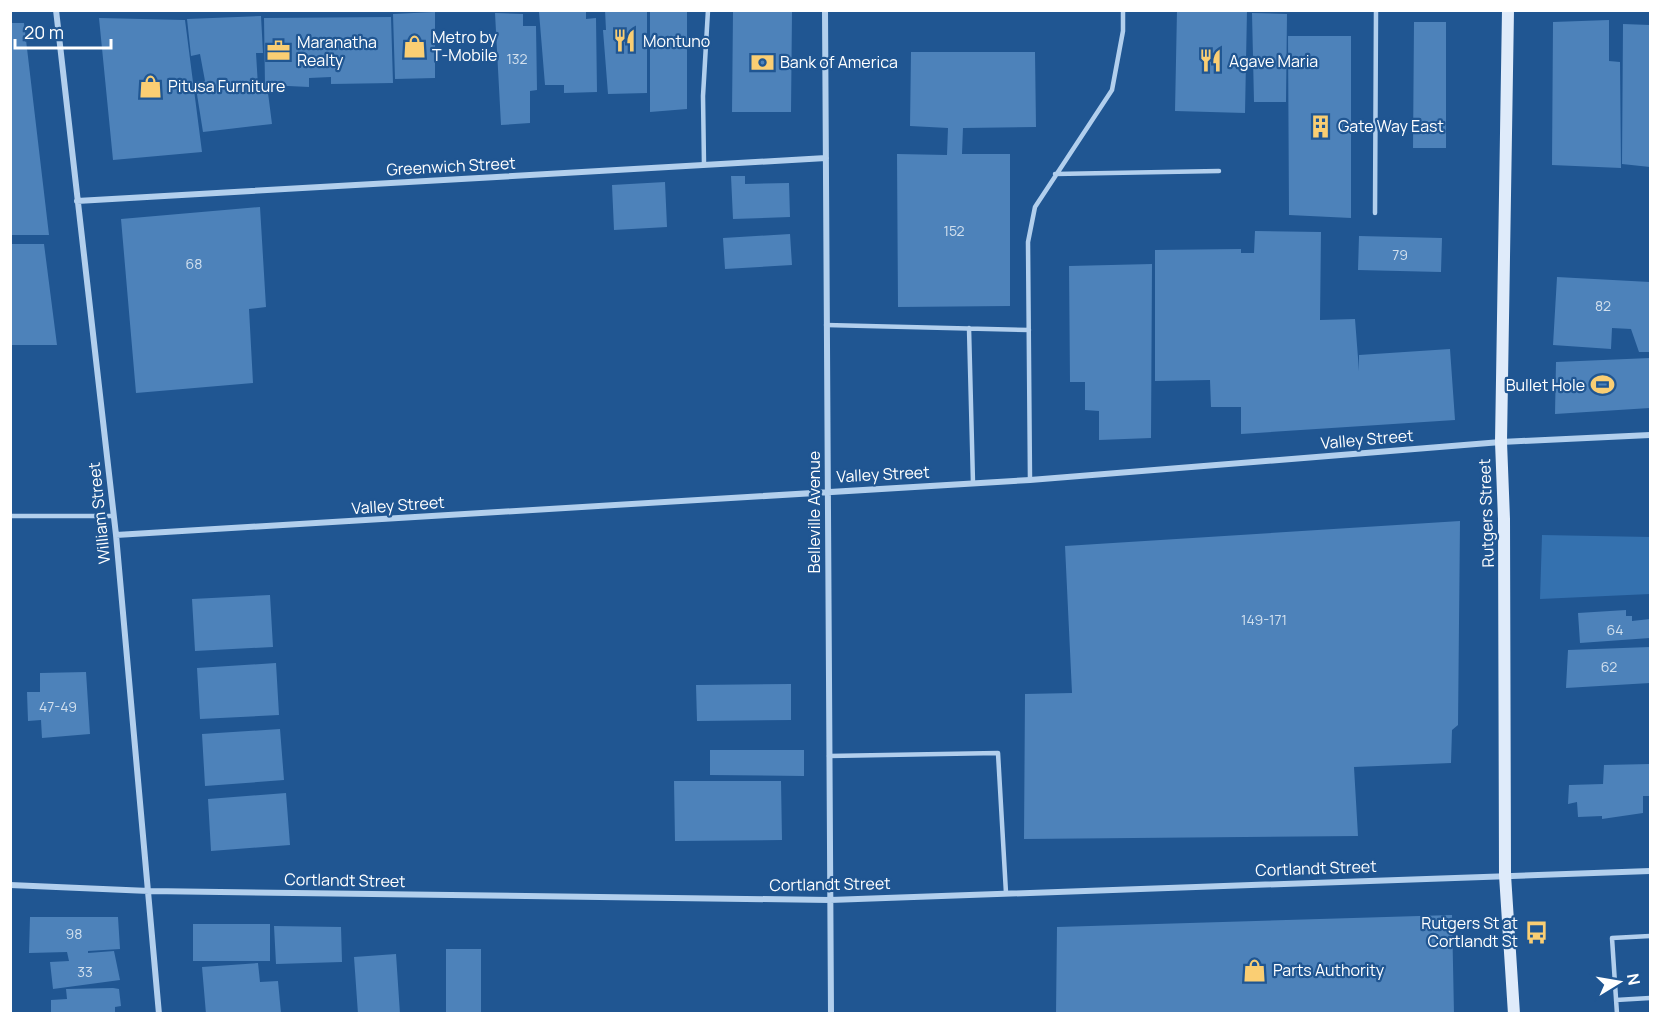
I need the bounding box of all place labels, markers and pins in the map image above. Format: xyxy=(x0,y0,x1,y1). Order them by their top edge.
place label: Metro by T-Mobile xyxy=(432,26,498,66)
restaurant icon: Montuno xyxy=(612,28,638,54)
place label: Montuno xyxy=(643,30,710,52)
place label: Maranatha Realty xyxy=(297,31,377,71)
shop icon: Metro by T-Mobile xyxy=(401,33,427,59)
office icon: Maranatha Realty xyxy=(266,38,292,64)
restaurant icon: Agave Maria xyxy=(1198,48,1224,74)
bank icon: Bank of America xyxy=(749,49,775,75)
place label: Agave Maria xyxy=(1229,50,1318,72)
place label: Bank of America xyxy=(780,51,898,73)
shop icon: Pitusa Furniture xyxy=(137,73,163,99)
place label: Pitusa Furniture xyxy=(168,75,285,97)
building icon: Gate Way East xyxy=(1307,113,1333,139)
place label: Gate Way East xyxy=(1338,115,1444,137)
sports icon: Bullet Hole xyxy=(1590,372,1616,398)
place label: Bullet Hole xyxy=(1506,374,1585,396)
place label: Rutgers St at Cortlandt St xyxy=(1421,912,1518,952)
bus stop icon: Rutgers St at Cortlandt St xyxy=(1523,919,1549,945)
shop icon: Parts Authority xyxy=(1242,957,1268,983)
place label: Parts Authority xyxy=(1273,959,1385,981)

